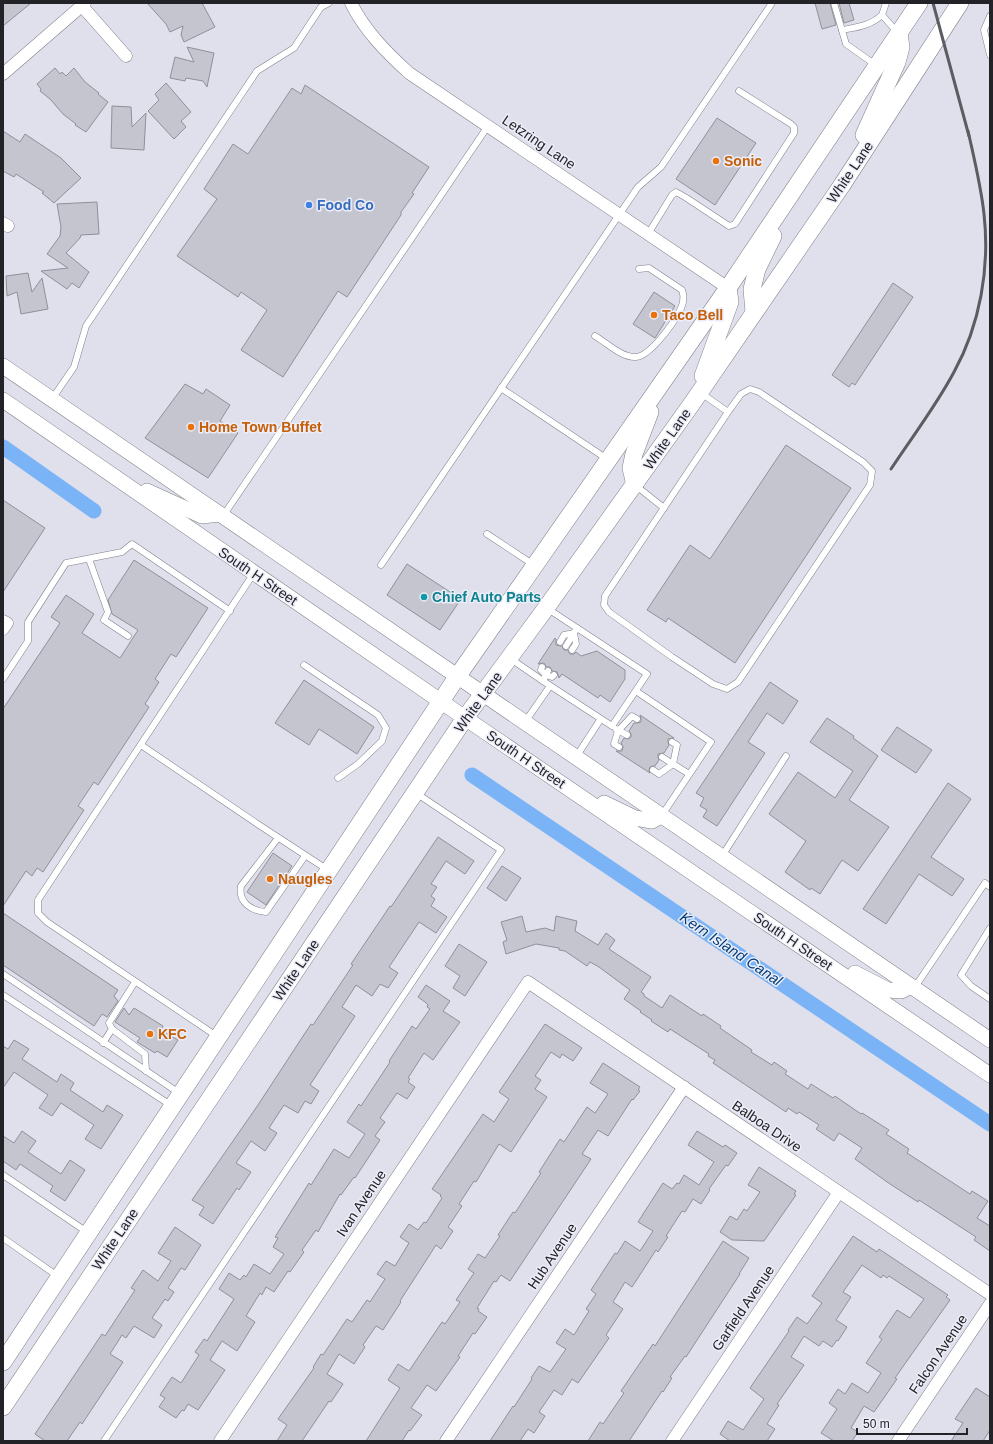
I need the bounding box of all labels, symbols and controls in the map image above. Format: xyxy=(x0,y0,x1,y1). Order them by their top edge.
street label: Letzring Lane xyxy=(499,112,579,172)
street label: White Lane xyxy=(824,138,877,206)
place label: Sonic xyxy=(724,153,762,169)
marker: Sonic xyxy=(711,156,721,166)
place label: Food Co xyxy=(317,197,374,213)
marker: Food Co xyxy=(304,200,314,210)
place label: Taco Bell xyxy=(662,307,723,323)
marker: Taco Bell xyxy=(649,310,659,320)
street label: White Lane xyxy=(640,405,694,473)
place label: Home Town Buffet xyxy=(199,419,322,435)
marker: Home Town Buffet xyxy=(186,422,196,432)
street label: South H Street xyxy=(215,544,301,608)
place label: Chief Auto Parts xyxy=(432,589,541,605)
marker: Chief Auto Parts xyxy=(419,592,429,602)
street label: White Lane xyxy=(451,668,505,735)
street label: South H Street xyxy=(483,727,569,791)
place label: Naugles xyxy=(278,871,333,887)
marker: Naugles xyxy=(265,874,275,884)
water label: Kern Island Canal xyxy=(677,908,786,989)
street label: South H Street xyxy=(750,909,836,973)
street label: White Lane xyxy=(270,936,323,1004)
place label: KFC xyxy=(158,1026,187,1042)
marker: KFC xyxy=(145,1029,155,1039)
street label: Balboa Drive xyxy=(729,1097,805,1155)
street label: Ivan Avenue xyxy=(333,1167,389,1239)
street label: White Lane xyxy=(89,1205,142,1273)
street label: Hub Avenue xyxy=(524,1220,580,1292)
street label: Garfield Avenue xyxy=(709,1262,778,1354)
street label: Falcon Avenue xyxy=(906,1311,971,1397)
scale bar xyxy=(857,1410,967,1436)
text: 50 m xyxy=(863,1417,890,1431)

